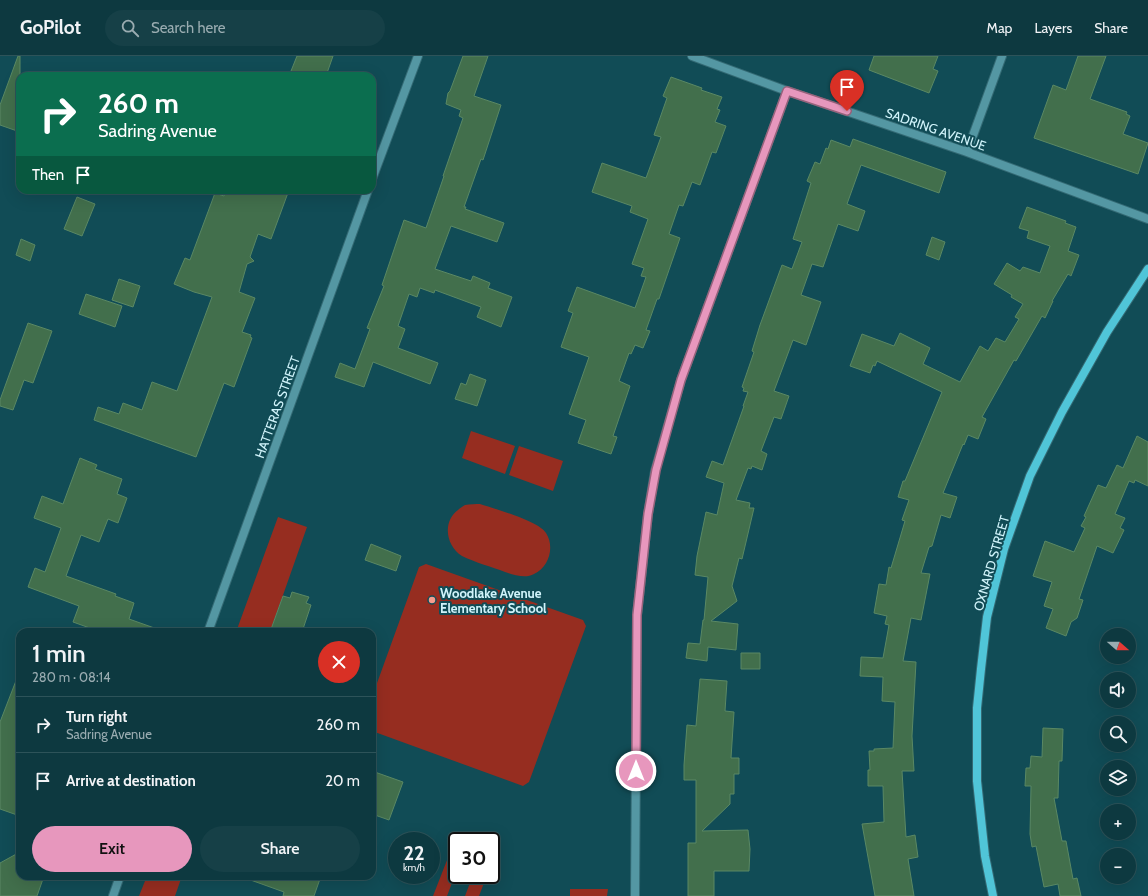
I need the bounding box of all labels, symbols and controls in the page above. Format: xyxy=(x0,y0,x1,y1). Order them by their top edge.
search box xyxy=(105,10,385,46)
text: GoPilot xyxy=(20,16,81,39)
icon: search xyxy=(119,17,141,39)
text: Search here xyxy=(151,19,225,37)
text: Map xyxy=(987,19,1012,37)
text: Layers xyxy=(1034,19,1072,37)
text: Share xyxy=(1094,19,1128,37)
pin xyxy=(830,70,864,111)
icon: arrive xyxy=(836,76,858,98)
text: 260 m xyxy=(98,86,179,120)
icon: right xyxy=(32,88,84,140)
street label: SADRING AVENUE xyxy=(884,104,988,154)
text: Sadring Avenue xyxy=(98,120,217,142)
icon: arrive xyxy=(72,164,94,186)
text: Then xyxy=(32,166,64,184)
street label: HATTERAS STREET xyxy=(251,354,303,460)
street label: OXNARD STREET xyxy=(970,513,1012,613)
place label: Woodlake Avenue Elementary School xyxy=(440,585,547,616)
marker: Woodlake Avenue Elementary School xyxy=(427,595,437,605)
north arrow xyxy=(1100,628,1136,664)
map controls xyxy=(1100,628,1136,884)
text: 1 min xyxy=(32,639,86,668)
button: close xyxy=(318,641,360,683)
text: 280 m · 08:14 xyxy=(32,669,110,685)
button: sound xyxy=(1100,672,1136,708)
text: Turn right xyxy=(66,708,127,726)
icon: right xyxy=(32,714,54,736)
text: 260 m xyxy=(317,716,360,734)
button: search xyxy=(1100,716,1136,752)
text: Sadring Avenue xyxy=(66,726,152,742)
position arrow xyxy=(615,750,657,792)
button: layers xyxy=(1100,760,1136,796)
icon: arrive xyxy=(32,770,54,792)
text: Arrive at destination xyxy=(66,772,196,790)
text: 20 m xyxy=(325,772,360,790)
button: + xyxy=(1100,804,1136,840)
button: Exit xyxy=(32,826,192,872)
button: Share xyxy=(200,826,360,872)
speed limit sign: 30 xyxy=(448,832,500,884)
text: 22 xyxy=(403,841,425,865)
button: − xyxy=(1100,848,1136,884)
text: km/h xyxy=(403,861,425,874)

